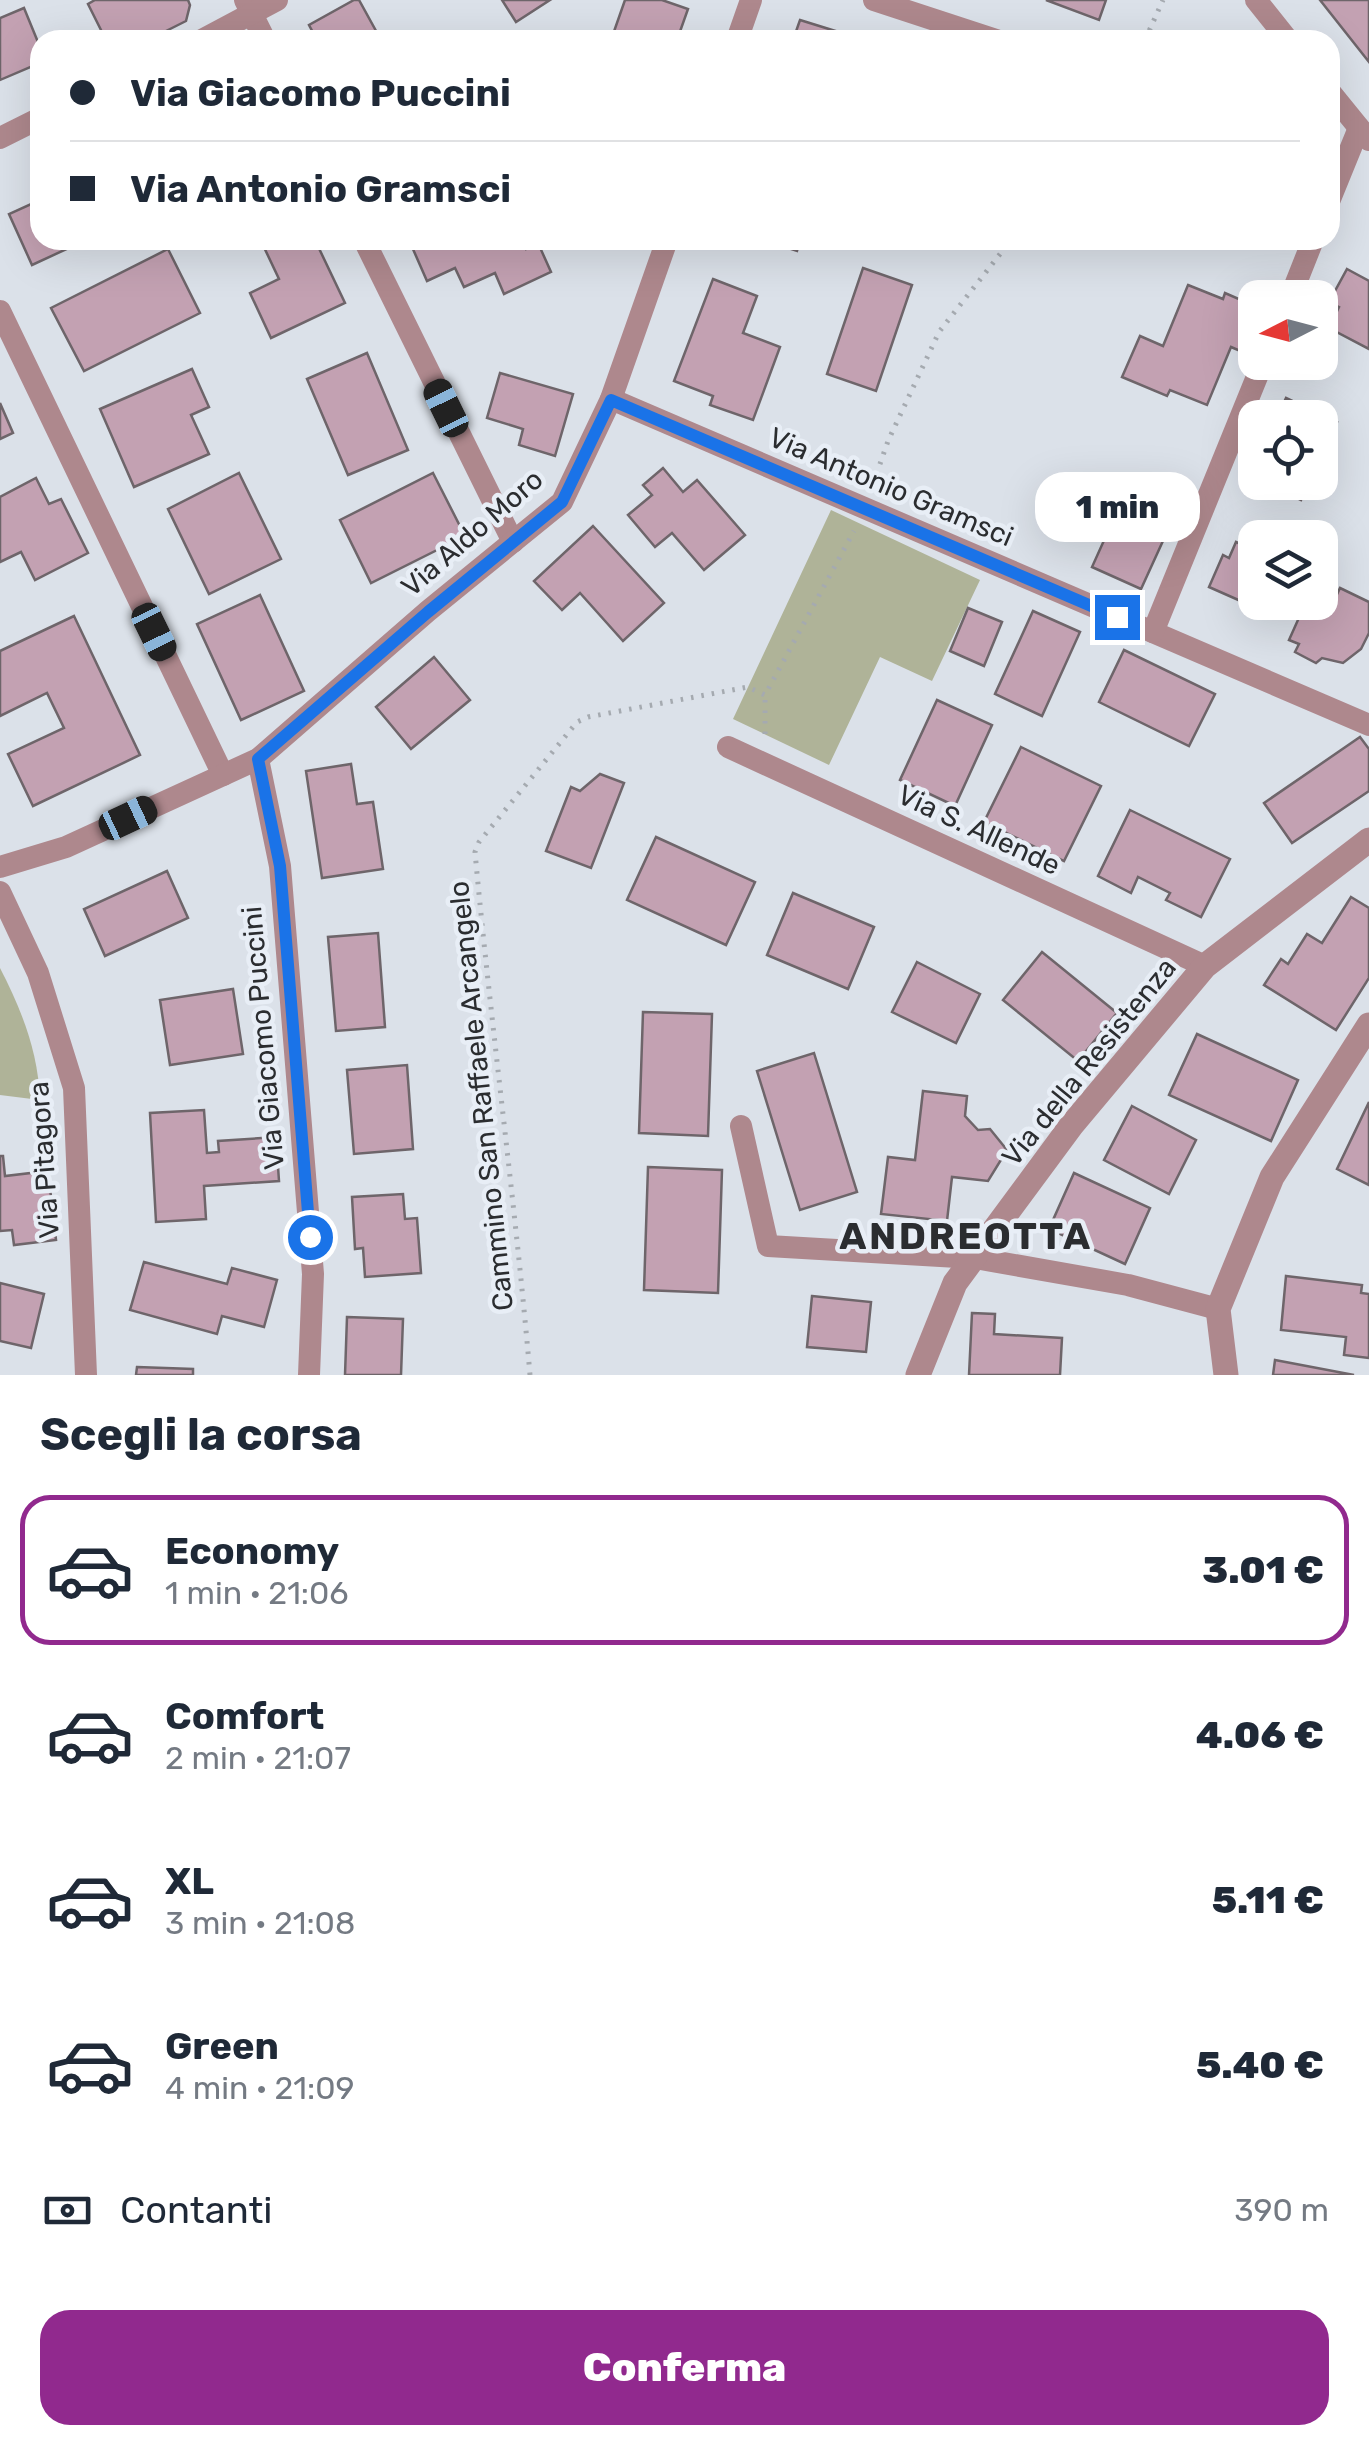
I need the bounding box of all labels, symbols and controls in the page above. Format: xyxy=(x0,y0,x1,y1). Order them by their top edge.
text: Via Giacomo Puccini xyxy=(130,70,511,116)
text: Via Antonio Gramsci xyxy=(130,166,511,212)
north arrow xyxy=(1238,280,1338,380)
map controls xyxy=(1238,280,1338,620)
car xyxy=(419,374,473,442)
button: locate xyxy=(1238,400,1338,500)
street label: Via Antonio Gramsci xyxy=(764,421,1018,553)
street label: Via Aldo Moro xyxy=(395,463,549,603)
callout: 1 min xyxy=(1034,472,1200,542)
text: 1 min xyxy=(1076,488,1159,526)
button: layers xyxy=(1238,520,1338,620)
route end xyxy=(1095,595,1140,640)
car xyxy=(127,598,181,666)
street label: Via S. Allende xyxy=(893,778,1065,882)
car xyxy=(94,792,162,844)
street label: Cammino San Raffaele Arcangelo xyxy=(442,879,520,1313)
street label: Via Giacomo Puccini xyxy=(235,905,291,1171)
street label: Via della Resistenza xyxy=(995,951,1183,1173)
street label: Via Pitagora xyxy=(22,1080,66,1240)
district label: ANDREOTTA xyxy=(839,1213,1093,1259)
route start xyxy=(288,1215,333,1260)
text: Scegli la corsa xyxy=(40,1408,362,1461)
icon: car xyxy=(45,1525,135,1615)
text: Economy xyxy=(165,1528,339,1574)
text: 3.01 € xyxy=(1202,1547,1324,1593)
text: 1 min · 21:06 xyxy=(165,1574,349,1612)
icon: car xyxy=(45,1690,135,1780)
text: Comfort xyxy=(165,1693,324,1739)
text: 4.06 € xyxy=(1196,1712,1324,1758)
text: 2 min · 21:07 xyxy=(165,1739,351,1777)
icon: car xyxy=(45,1855,135,1945)
text: XL xyxy=(165,1858,214,1904)
text: 5.11 € xyxy=(1212,1877,1324,1923)
text: 3 min · 21:08 xyxy=(165,1904,355,1942)
icon: car xyxy=(45,2020,135,2110)
text: Green xyxy=(165,2023,279,2069)
text: 5.40 € xyxy=(1196,2042,1324,2088)
text: 4 min · 21:09 xyxy=(165,2069,355,2107)
icon: cash xyxy=(40,2183,95,2238)
text: Contanti xyxy=(120,2187,273,2233)
text: 390 m xyxy=(1234,2191,1329,2229)
button: Conferma xyxy=(40,2310,1329,2425)

